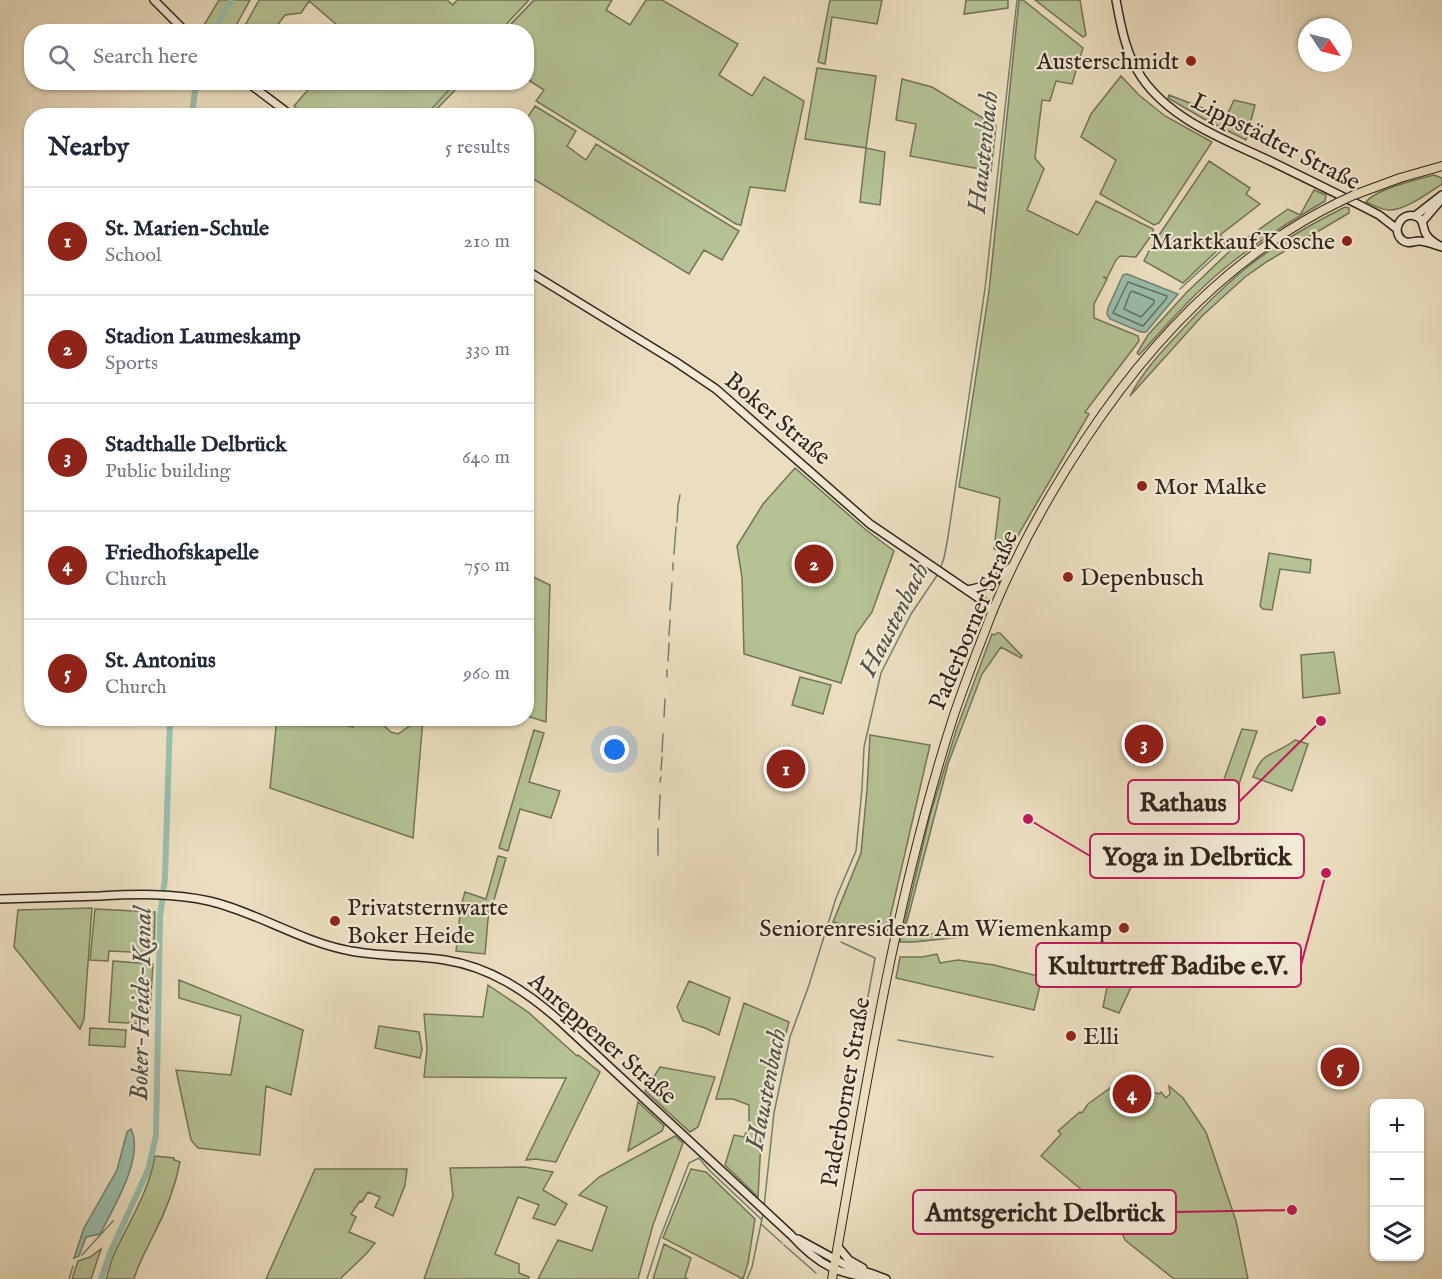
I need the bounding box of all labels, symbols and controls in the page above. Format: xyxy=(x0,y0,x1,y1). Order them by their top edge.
north arrow xyxy=(1298,18,1352,72)
search box xyxy=(24,24,534,90)
icon: search xyxy=(45,41,78,74)
text: Search here xyxy=(93,43,198,71)
place label: Austerschmidt xyxy=(1035,47,1179,78)
marker: Austerschmidt xyxy=(1184,54,1198,68)
street label: Lippstädter Straße xyxy=(1186,86,1365,198)
water label: Haustenbach xyxy=(961,89,1006,216)
text: Nearby xyxy=(48,131,129,164)
text: 5 results xyxy=(445,135,510,160)
text: St. Marien-Schule xyxy=(105,215,269,243)
place label: Marktkauf Kosche xyxy=(1150,227,1335,258)
text: 1 xyxy=(64,229,71,254)
text: 210 m xyxy=(464,229,510,254)
marker: Marktkauf Kosche xyxy=(1340,234,1354,248)
text: School xyxy=(105,243,161,268)
text: Stadion Laumeskamp xyxy=(105,323,301,351)
text: 2 xyxy=(63,337,72,362)
text: 330 m xyxy=(465,337,510,362)
text: Sports xyxy=(105,351,158,376)
street label: Boker Straße xyxy=(717,366,837,473)
text: Stadthalle Delbrück xyxy=(105,431,287,459)
text: 3 xyxy=(64,445,71,470)
text: 640 m xyxy=(462,445,510,470)
text: Public building xyxy=(105,459,230,484)
place label: Mor Malke xyxy=(1154,472,1266,503)
marker: Mor Malke xyxy=(1135,479,1149,493)
street label: Paderborner Straße xyxy=(923,526,1026,715)
text: Friedhofskapelle xyxy=(105,539,259,567)
pin: 2 xyxy=(794,542,834,586)
text: 4 xyxy=(63,553,72,578)
text: 750 m xyxy=(464,553,510,578)
water label: Haustenbach xyxy=(851,557,937,683)
place label: Depenbusch xyxy=(1080,563,1204,594)
text: Church xyxy=(105,567,167,592)
marker: Depenbusch xyxy=(1061,570,1075,584)
text: St. Antonius xyxy=(105,647,216,675)
text: 5 xyxy=(64,661,71,686)
text: 960 m xyxy=(463,661,510,686)
text: Church xyxy=(105,675,167,700)
pin: 3 xyxy=(1124,722,1164,766)
your location xyxy=(600,735,629,764)
pin: 1 xyxy=(766,746,806,792)
callout: Rathaus xyxy=(1128,780,1239,824)
text: Rathaus xyxy=(1139,787,1227,820)
callout: Yoga in Delbrück xyxy=(1090,834,1304,878)
text: Yoga in Delbrück xyxy=(1102,841,1293,874)
place label: Privatsternwarte Boker Heide xyxy=(347,893,508,952)
water label: Boker-Heide-Kanal xyxy=(123,905,160,1102)
marker: Privatsternwarte Boker Heide xyxy=(328,914,342,928)
place label: Seniorenresidenz Am Wiemenkamp xyxy=(759,914,1112,945)
marker: Seniorenresidenz Am Wiemenkamp xyxy=(1117,921,1131,935)
callout: Kulturtreff Badibe e.V. xyxy=(1036,943,1301,987)
text: Kulturtreff Badibe e.V. xyxy=(1048,950,1288,983)
street label: Anreppener Straße xyxy=(521,965,683,1112)
street label: Paderborner Straße xyxy=(815,995,878,1190)
place label: Elli xyxy=(1083,1022,1119,1053)
water label: Haustenbach xyxy=(738,1026,794,1154)
marker: Elli xyxy=(1064,1029,1078,1043)
pin: 5 xyxy=(1320,1044,1360,1090)
pin: 4 xyxy=(1112,1072,1152,1116)
map controls xyxy=(1370,1099,1424,1261)
button: + xyxy=(1370,1099,1424,1153)
button: − xyxy=(1370,1153,1424,1207)
callout: Amtsgericht Delbrück xyxy=(913,1190,1176,1234)
text: Amtsgericht Delbrück xyxy=(924,1197,1166,1230)
button: layers xyxy=(1370,1207,1424,1261)

